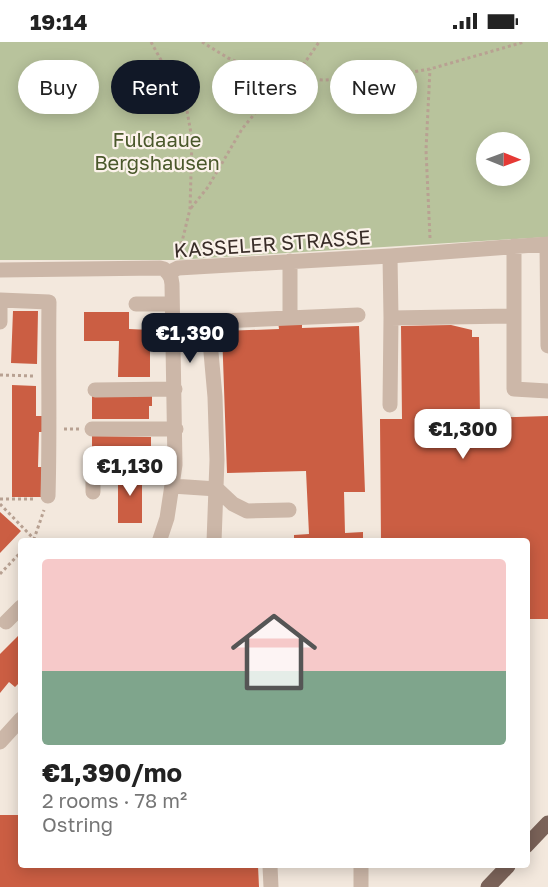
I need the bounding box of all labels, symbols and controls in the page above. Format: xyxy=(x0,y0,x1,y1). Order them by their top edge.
text: 19:14 xyxy=(30,8,87,35)
chip: Buy xyxy=(18,60,99,114)
chip: Rent xyxy=(111,60,200,114)
chip: Filters xyxy=(212,60,318,114)
chip: New xyxy=(330,60,417,114)
park label: Fuldaaue Bergshausen xyxy=(94,127,220,174)
north arrow xyxy=(476,132,530,186)
map controls xyxy=(476,132,530,186)
street label: KASSELER STRASSE xyxy=(173,224,371,262)
pin: €1,390 xyxy=(141,313,239,364)
text: €1,390 xyxy=(156,320,224,344)
pin: €1,300 xyxy=(414,409,512,460)
text: €1,300 xyxy=(429,416,498,440)
pin: €1,130 xyxy=(81,446,179,497)
text: €1,130 xyxy=(97,453,163,477)
icon: home xyxy=(220,598,328,706)
text: €1,390/mo xyxy=(42,757,182,788)
text: 2 rooms · 78 m² xyxy=(42,788,187,812)
text: Ostring xyxy=(42,812,113,836)

